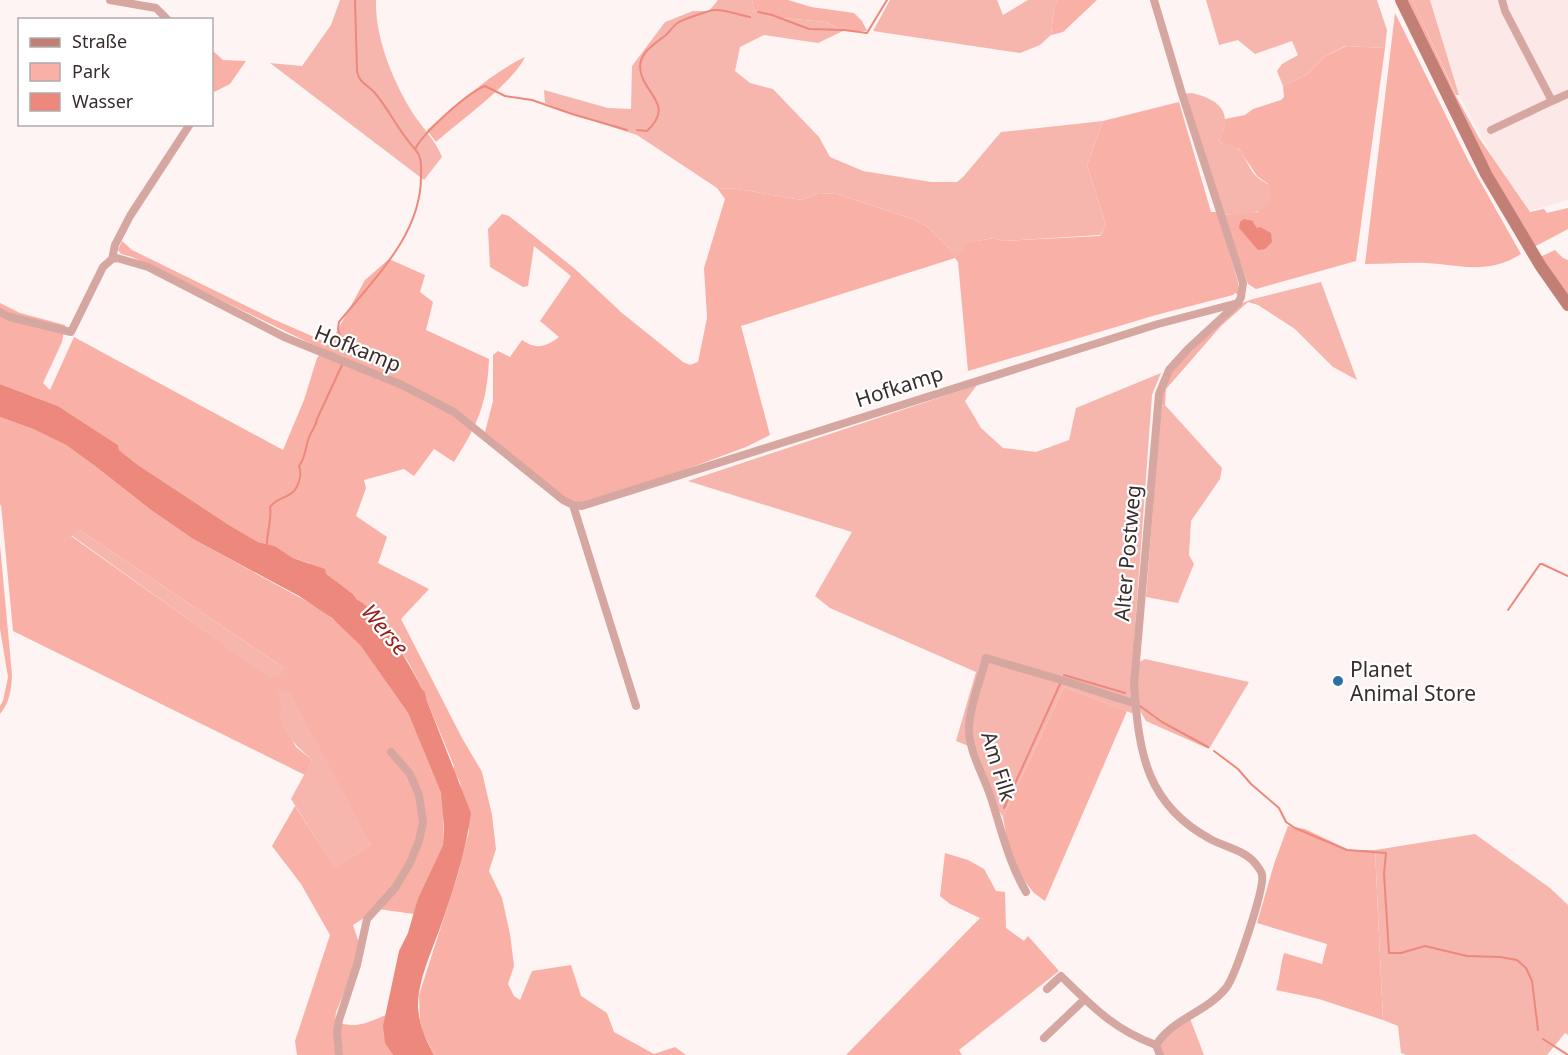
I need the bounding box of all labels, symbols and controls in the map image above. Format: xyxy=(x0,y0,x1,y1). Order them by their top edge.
legend xyxy=(18,18,213,126)
text: Straße xyxy=(72,29,127,53)
text: Park xyxy=(72,59,110,83)
text: Wasser xyxy=(72,89,134,113)
street label: Hofkamp xyxy=(311,318,405,378)
street label: Hofkamp xyxy=(851,359,947,413)
street label: Alter Postweg xyxy=(1107,484,1147,622)
water label: Werse xyxy=(356,597,416,661)
place label: Planet Animal Store xyxy=(1350,655,1476,707)
marker: Planet Animal Store xyxy=(1331,674,1345,688)
street label: Am Filk xyxy=(975,728,1023,805)

